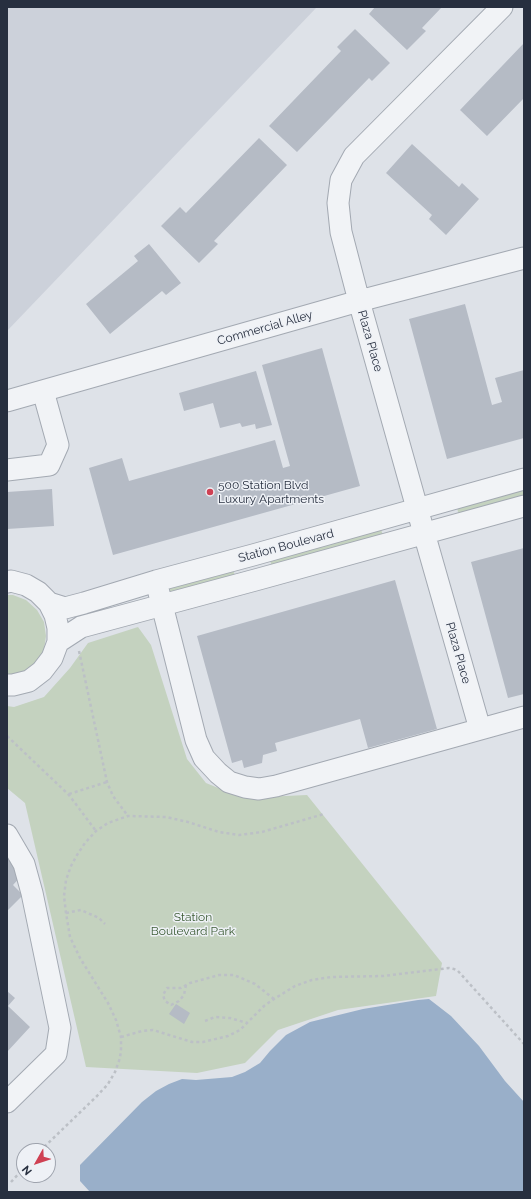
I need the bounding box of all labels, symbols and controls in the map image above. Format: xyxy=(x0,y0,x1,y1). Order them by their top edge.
street label: Commercial Alley xyxy=(216,307,314,349)
street label: Plaza Place xyxy=(354,308,386,374)
place label: 500 Station Blvd Luxury Apartments xyxy=(218,478,324,506)
marker: 500 Station Blvd Luxury Apartments xyxy=(205,487,215,497)
street label: Station Boulevard xyxy=(237,526,335,566)
street label: Plaza Place xyxy=(442,620,474,686)
park label: Station Boulevard Park xyxy=(151,910,235,938)
north arrow xyxy=(16,1143,56,1183)
text: N xyxy=(19,1163,35,1178)

